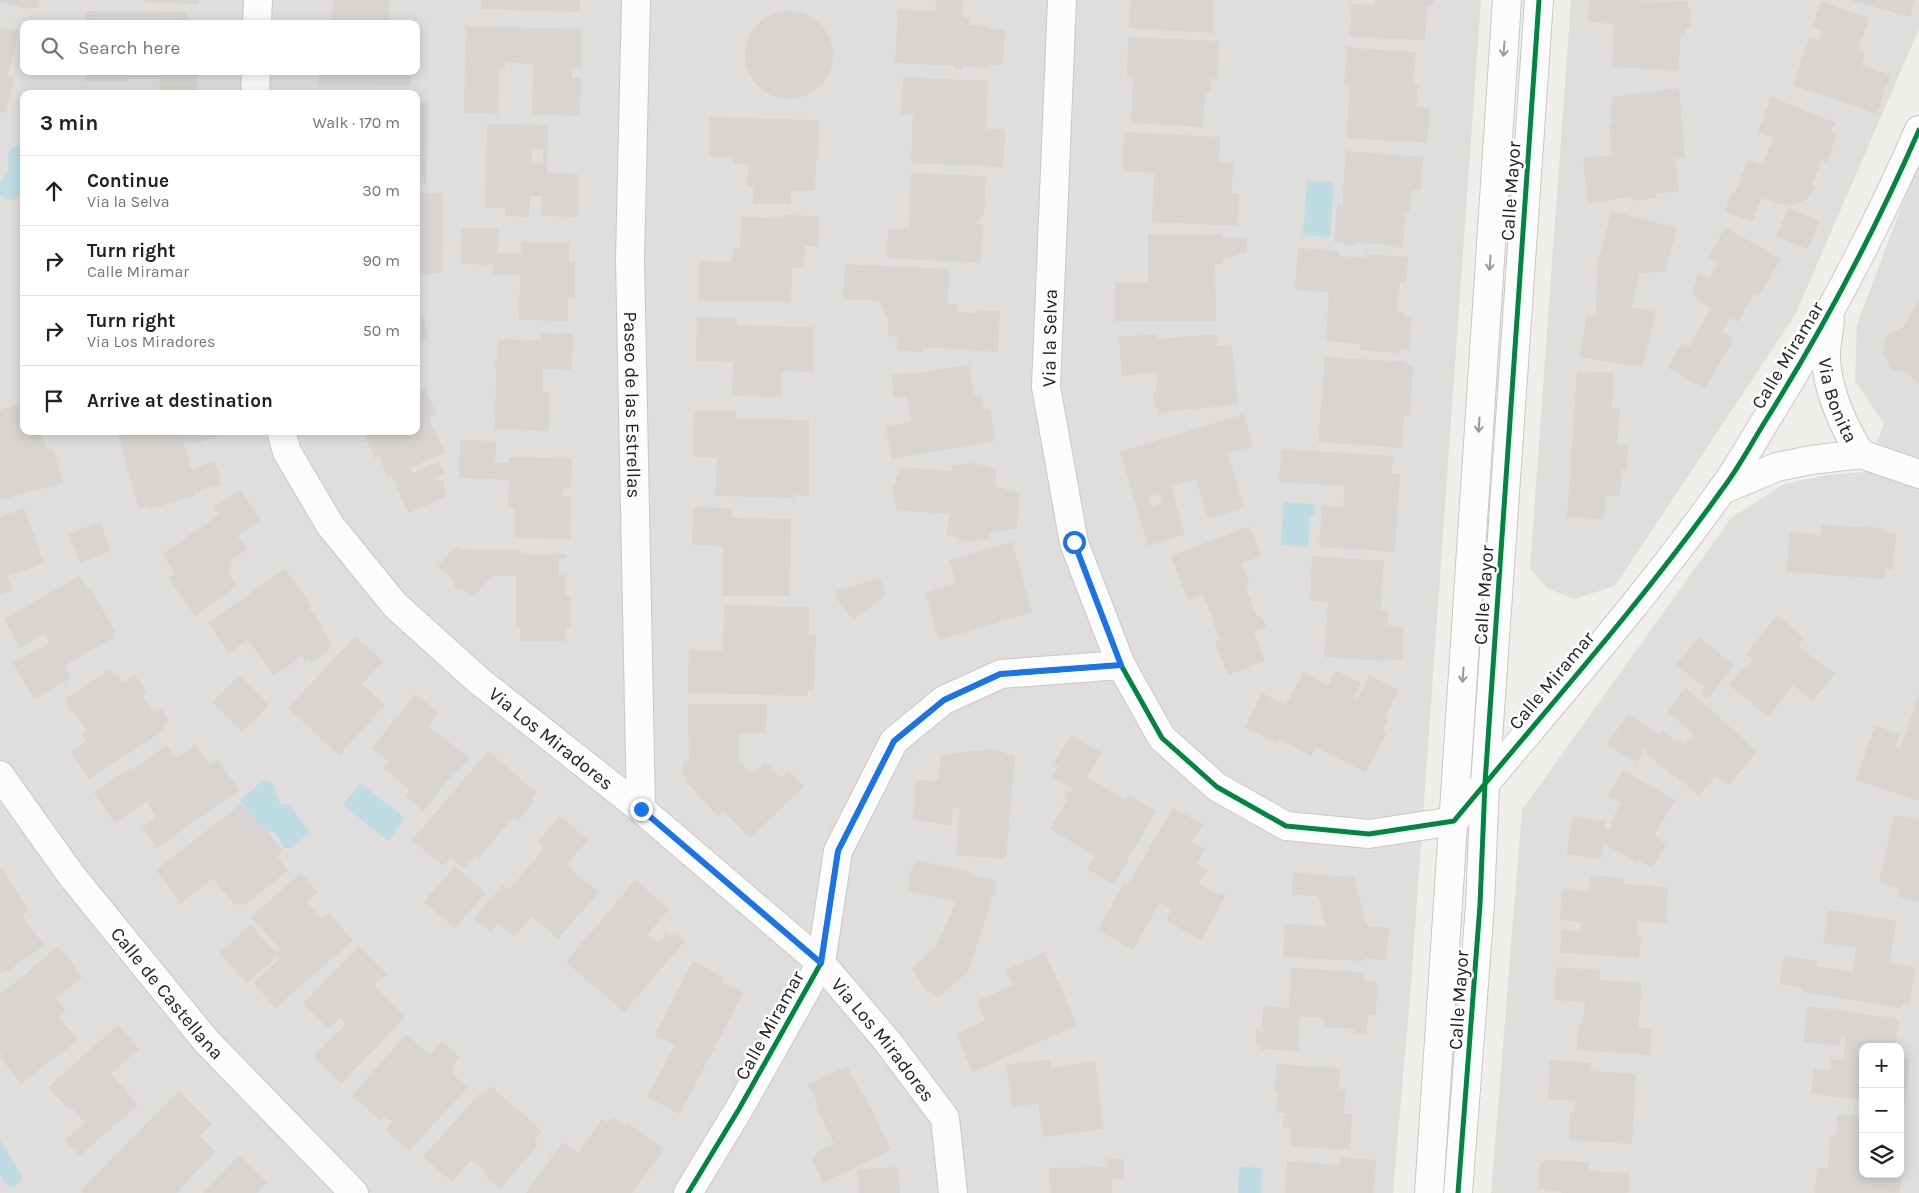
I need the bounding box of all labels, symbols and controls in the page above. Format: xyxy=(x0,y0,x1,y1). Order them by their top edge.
search box xyxy=(20,20,420,75)
icon: search xyxy=(38,34,66,62)
text: Search here xyxy=(78,37,180,59)
one-way arrow xyxy=(1499,40,1508,56)
text: 3 min xyxy=(40,111,98,135)
text: Walk · 170 m xyxy=(312,113,400,132)
street label: Calle Mayor xyxy=(1497,140,1525,242)
text: Continue xyxy=(87,170,169,192)
icon: ahead xyxy=(40,177,68,205)
text: 30 m xyxy=(362,181,400,200)
text: Via la Selva xyxy=(87,192,170,211)
text: Turn right xyxy=(87,240,176,262)
icon: right xyxy=(40,247,68,275)
text: 90 m xyxy=(362,251,400,270)
one-way arrow xyxy=(1485,255,1494,271)
text: Calle Miramar xyxy=(87,262,189,281)
street label: Via la Selva xyxy=(1038,289,1062,387)
street label: Calle Miramar xyxy=(1747,298,1829,413)
text: Turn right xyxy=(87,310,176,332)
street label: Paseo de las Estrellas xyxy=(619,311,645,499)
icon: right xyxy=(40,317,68,345)
text: 50 m xyxy=(363,321,400,340)
text: Via Los Miradores xyxy=(87,332,215,351)
street label: Via Bonita xyxy=(1814,357,1862,447)
icon: arrive xyxy=(40,387,68,415)
text: Arrive at destination xyxy=(87,390,273,412)
one-way arrow xyxy=(1475,417,1484,433)
route start xyxy=(1063,531,1086,554)
street label: Calle Mayor xyxy=(1470,544,1498,646)
street label: Calle Miramar xyxy=(1504,627,1599,734)
one-way arrow xyxy=(1459,667,1468,683)
street label: Via Los Miradores xyxy=(484,683,617,795)
route end xyxy=(630,798,653,821)
street label: Calle de Castellana xyxy=(106,923,228,1064)
street label: Calle Mayor xyxy=(1445,949,1473,1051)
street label: Calle Miramar xyxy=(731,967,809,1084)
street label: Via Los Miradores xyxy=(826,974,939,1106)
map controls xyxy=(1859,1043,1904,1178)
button: + xyxy=(1859,1043,1904,1088)
button: − xyxy=(1859,1088,1904,1133)
button: layers xyxy=(1859,1133,1904,1178)

